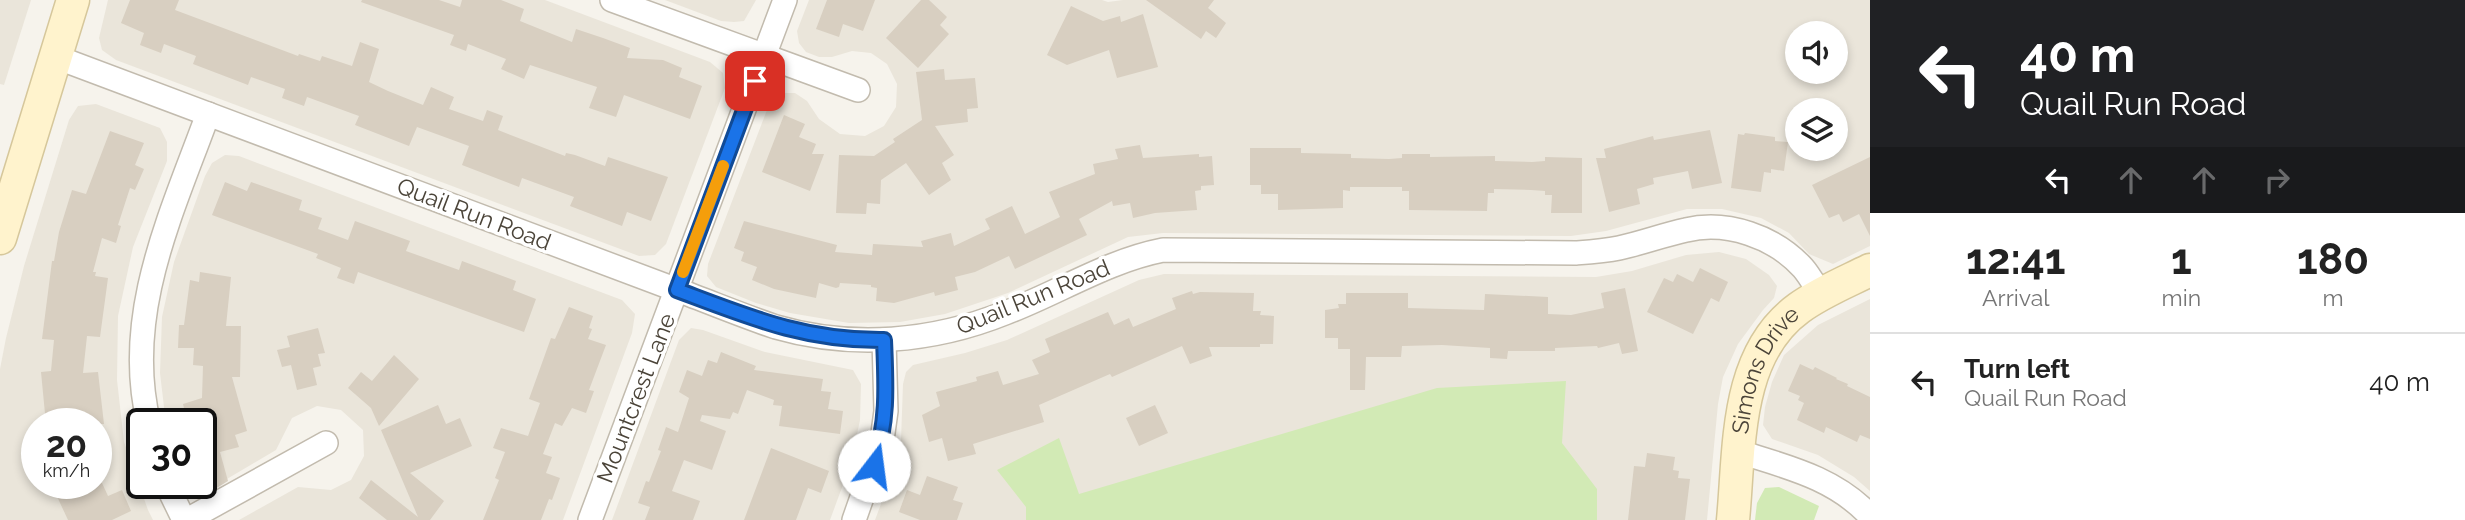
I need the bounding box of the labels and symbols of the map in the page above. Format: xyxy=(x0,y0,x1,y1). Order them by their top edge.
pin xyxy=(725,51,785,111)
street label: Quail Run Road xyxy=(393,172,555,255)
street label: Quail Run Road xyxy=(952,254,1113,340)
street label: Simons Drive xyxy=(1726,300,1804,435)
street label: Mountcrest Lane xyxy=(591,309,680,486)
speed limit sign: 30 xyxy=(126,408,217,499)
position arrow xyxy=(837,429,911,503)

